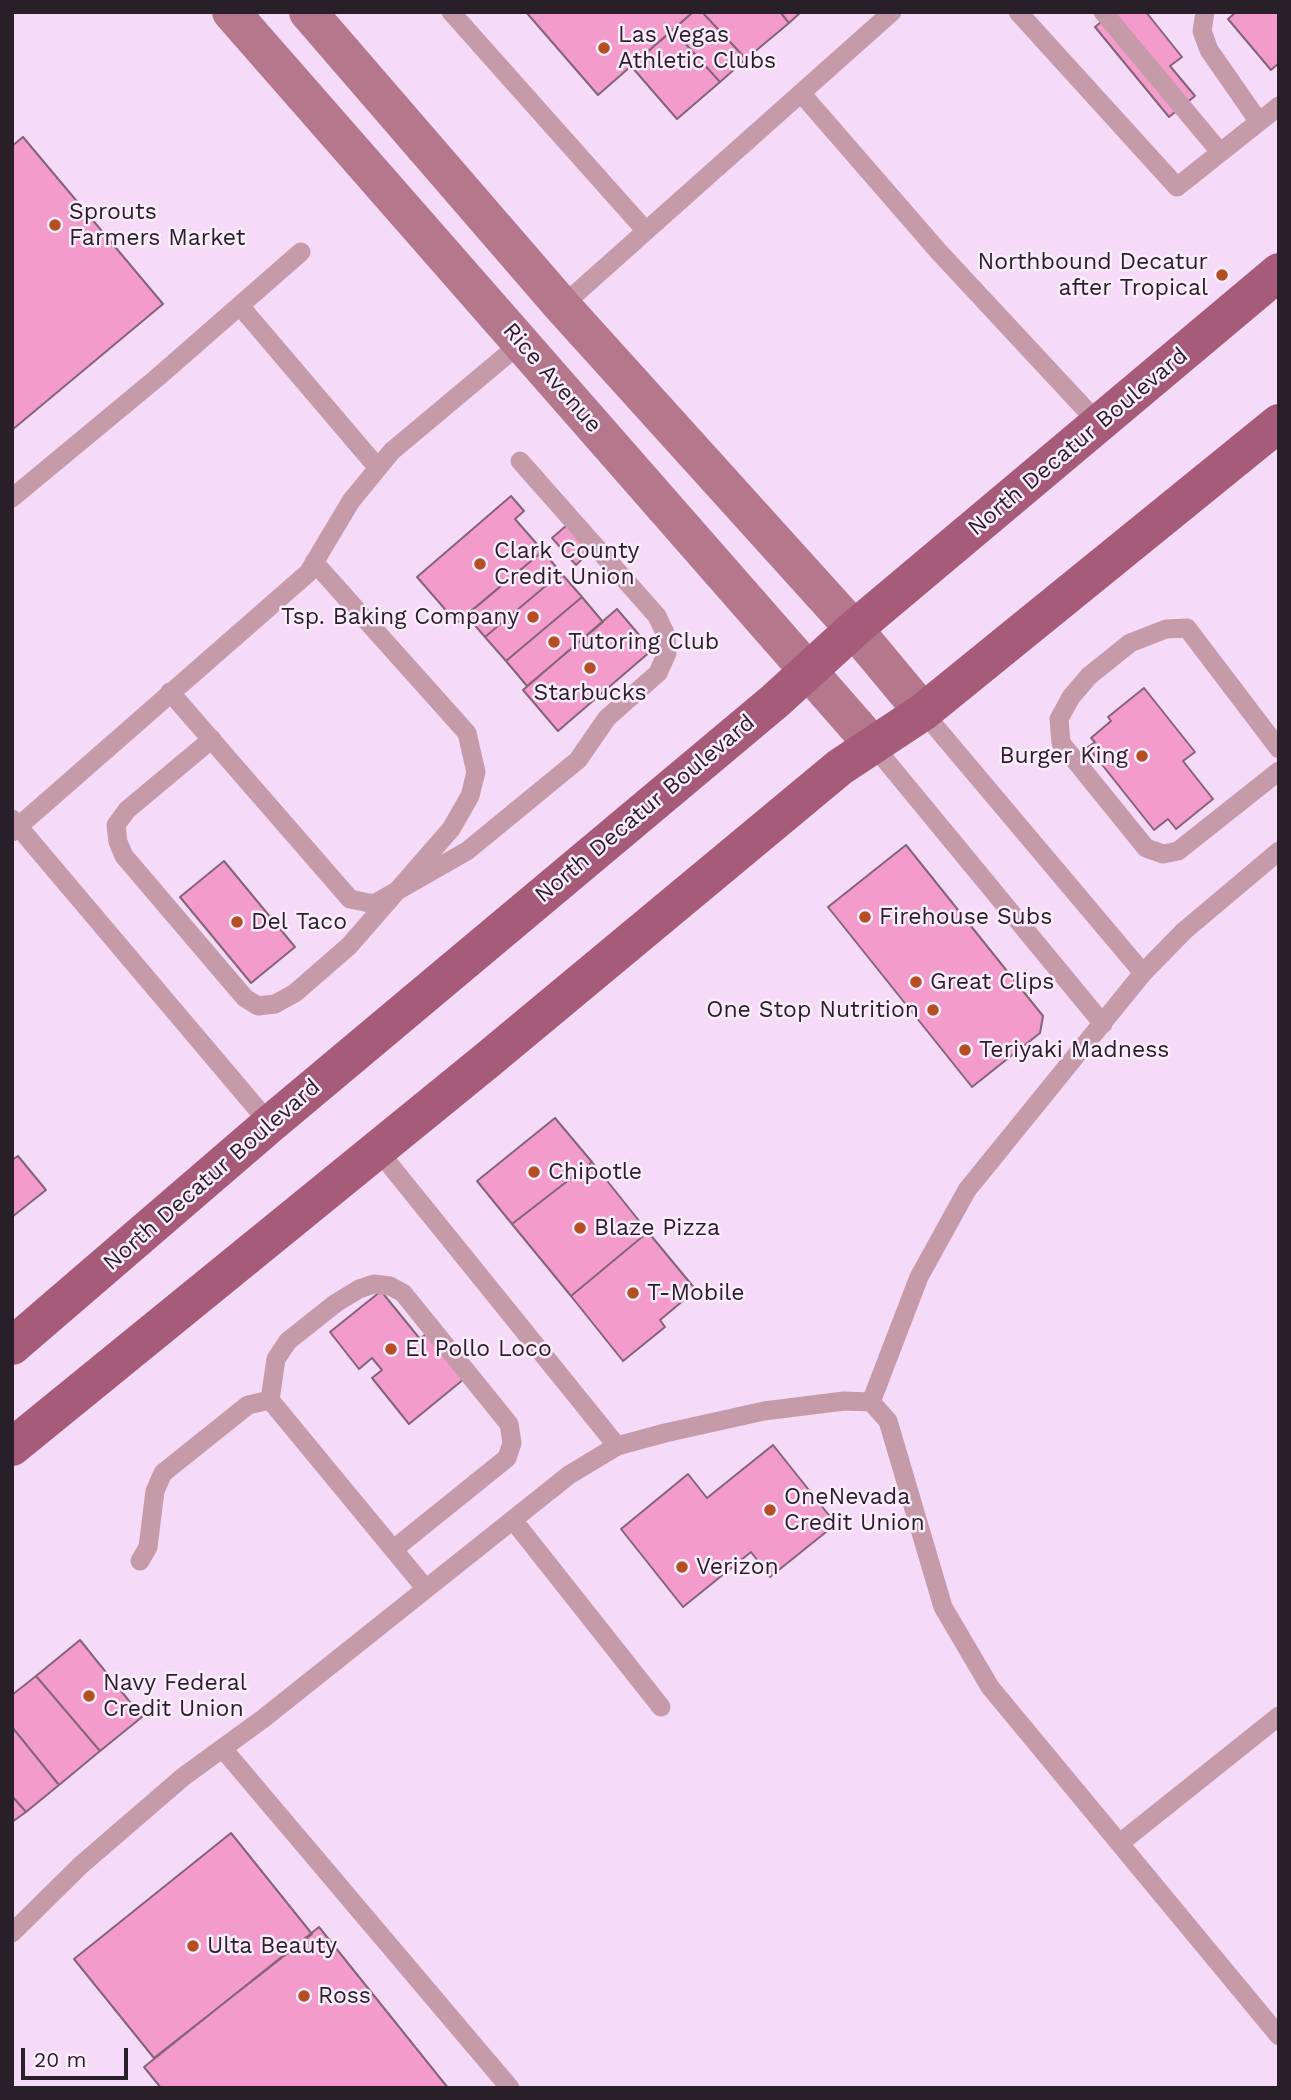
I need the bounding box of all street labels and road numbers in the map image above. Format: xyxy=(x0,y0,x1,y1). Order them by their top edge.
street label: Rice Avenue xyxy=(497,317,607,439)
street label: North Decatur Boulevard xyxy=(963,342,1193,542)
street label: North Decatur Boulevard xyxy=(530,709,760,909)
street label: North Decatur Boulevard xyxy=(98,1073,326,1277)

